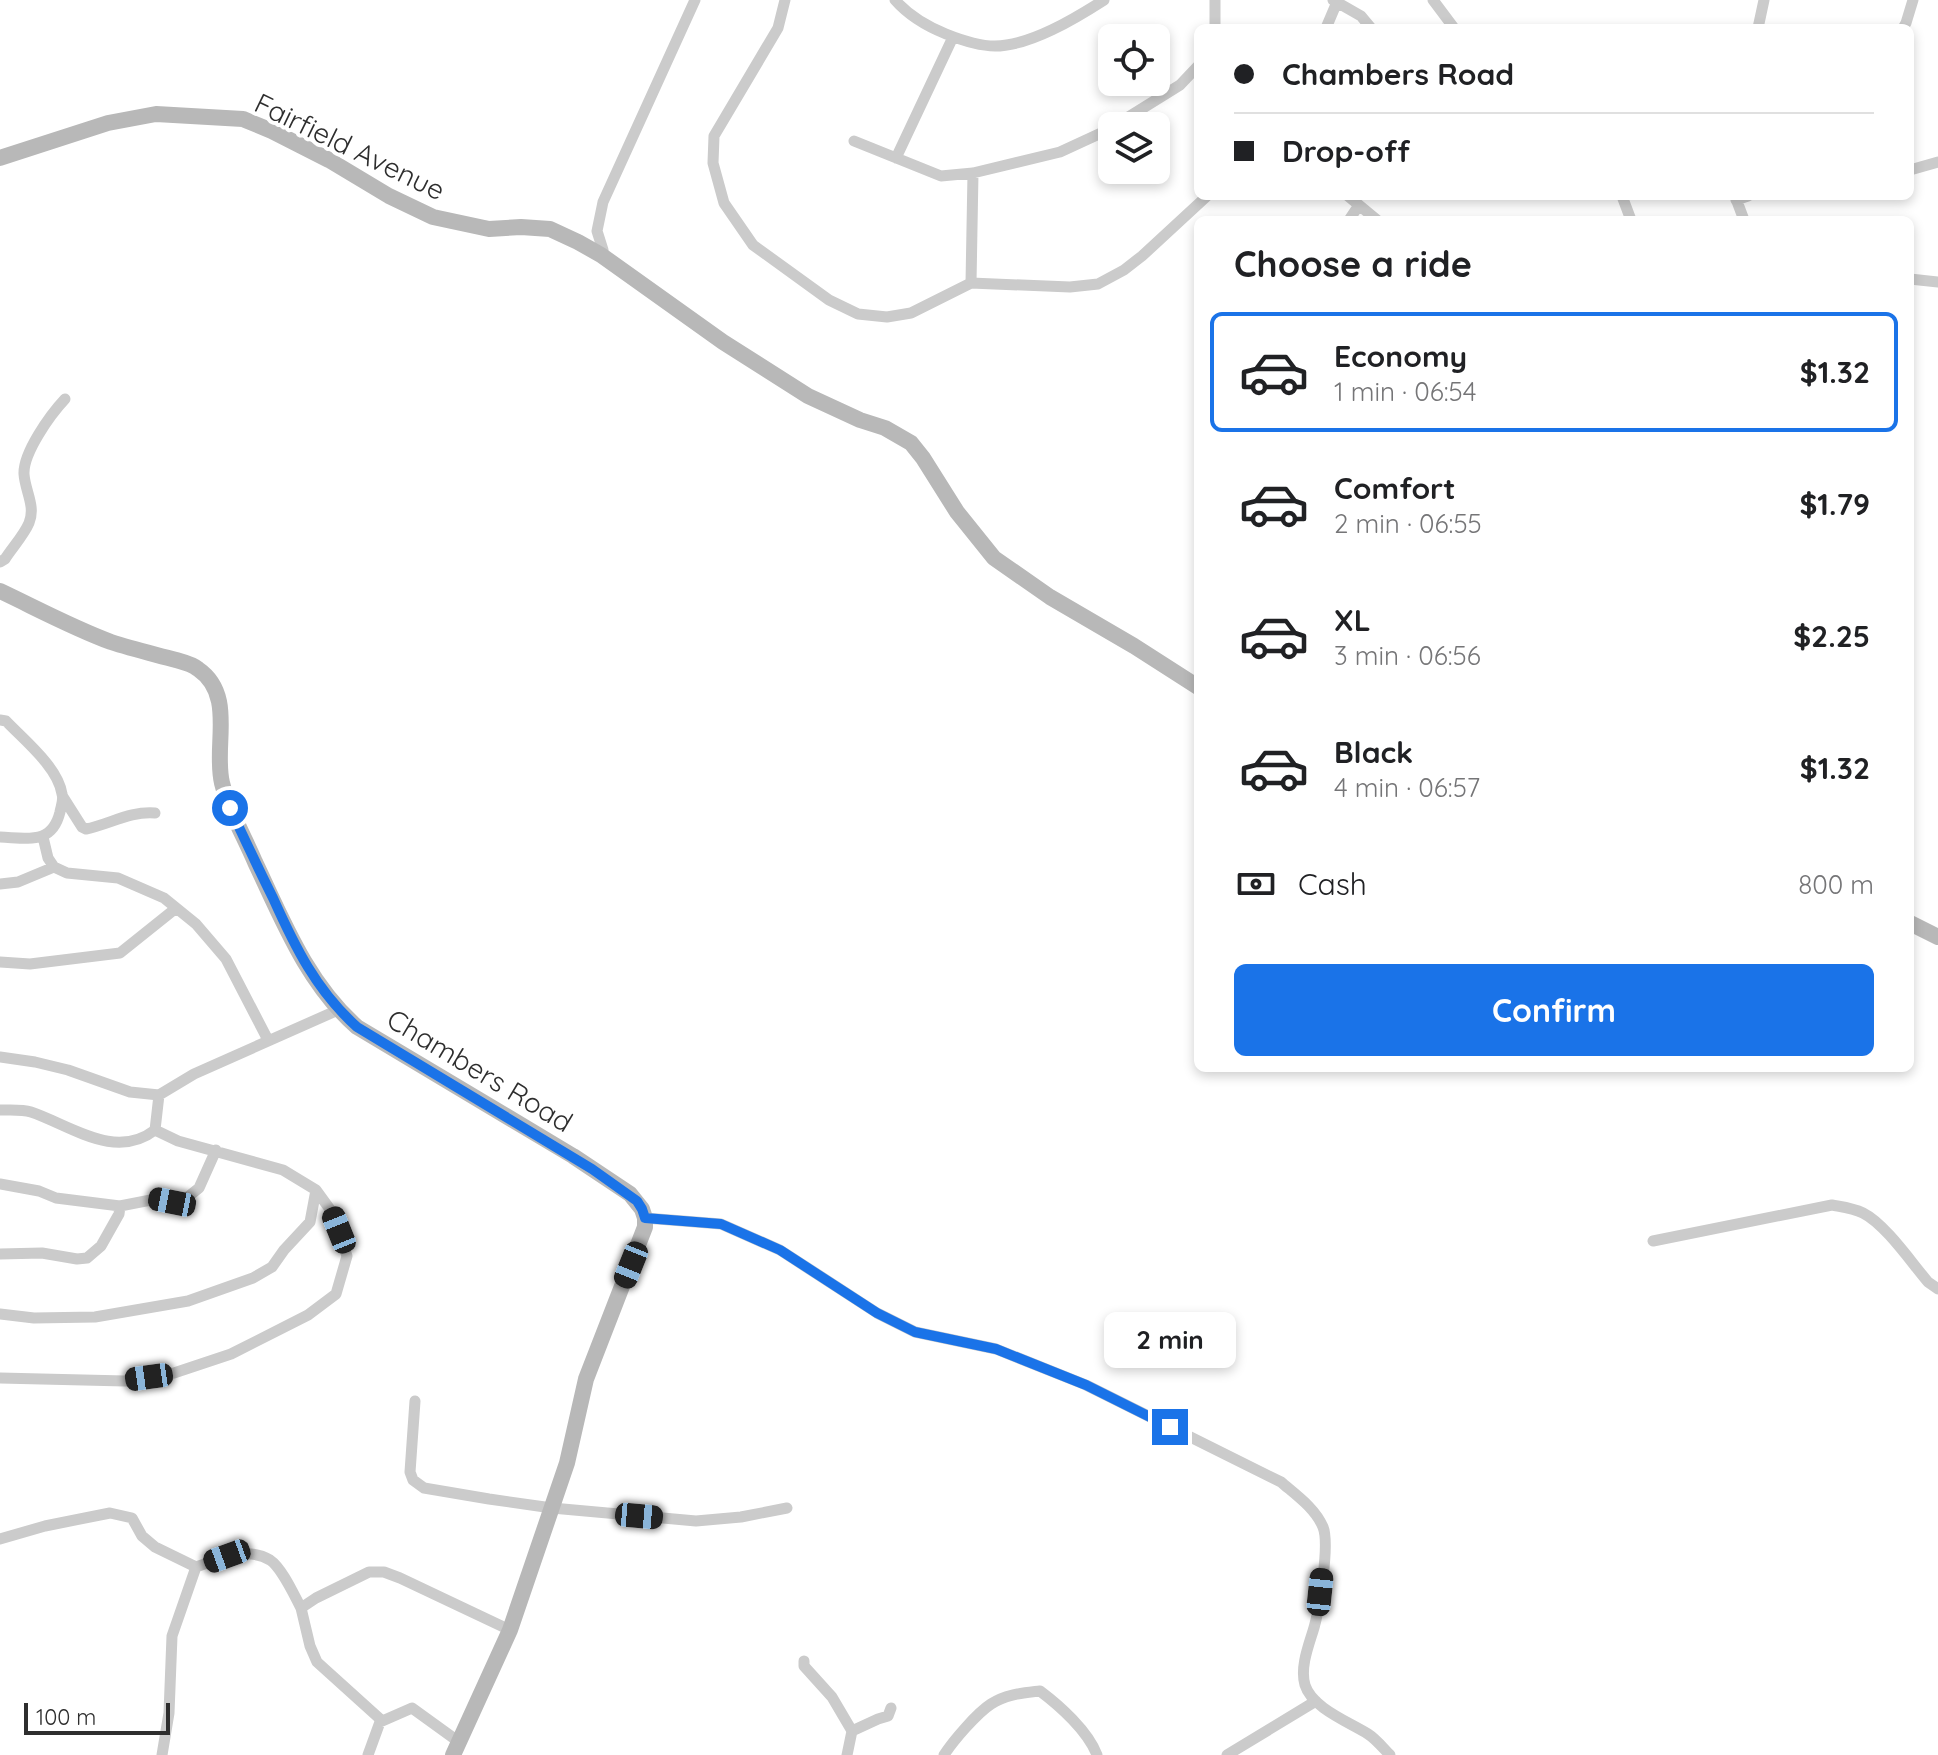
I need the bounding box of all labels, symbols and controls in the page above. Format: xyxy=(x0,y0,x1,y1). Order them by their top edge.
map controls xyxy=(1098,24,1170,184)
button: locate xyxy=(1098,24,1170,96)
text: Chambers Road xyxy=(1282,55,1514,93)
street label: Fairfield Avenue xyxy=(249,85,451,207)
button: layers xyxy=(1098,112,1170,184)
text: Drop-off xyxy=(1282,132,1410,170)
text: Choose a ride xyxy=(1234,241,1472,286)
icon: car xyxy=(1238,336,1310,408)
text: Economy xyxy=(1334,337,1467,375)
text: $1.32 xyxy=(1800,353,1870,391)
text: 1 min · 06:54 xyxy=(1334,375,1476,408)
icon: car xyxy=(1238,468,1310,540)
text: Comfort xyxy=(1334,469,1455,507)
text: $1.79 xyxy=(1799,485,1870,523)
text: 2 min · 06:55 xyxy=(1334,507,1482,540)
icon: car xyxy=(1238,600,1310,672)
text: XL xyxy=(1334,601,1371,639)
text: $2.25 xyxy=(1793,617,1870,655)
text: 3 min · 06:56 xyxy=(1334,639,1481,672)
icon: car xyxy=(1238,732,1310,804)
text: Black xyxy=(1334,733,1413,771)
text: $1.32 xyxy=(1800,749,1870,787)
text: 4 min · 06:57 xyxy=(1334,771,1480,804)
route start xyxy=(212,790,248,826)
icon: cash xyxy=(1234,862,1278,906)
text: Cash xyxy=(1298,865,1367,903)
text: 800 m xyxy=(1798,868,1874,901)
button: Confirm xyxy=(1234,964,1874,1056)
street label: Chambers Road xyxy=(381,1001,579,1139)
car xyxy=(146,1186,198,1218)
car xyxy=(319,1203,359,1257)
car xyxy=(611,1238,651,1292)
callout: 2 min xyxy=(1104,1311,1236,1367)
text: 2 min xyxy=(1136,1323,1204,1356)
car xyxy=(124,1362,174,1392)
route end xyxy=(1152,1409,1188,1445)
car xyxy=(614,1502,664,1530)
car xyxy=(200,1537,254,1575)
car xyxy=(1306,1567,1334,1617)
scale bar xyxy=(24,1699,170,1735)
text: 100 m xyxy=(36,1703,96,1731)

